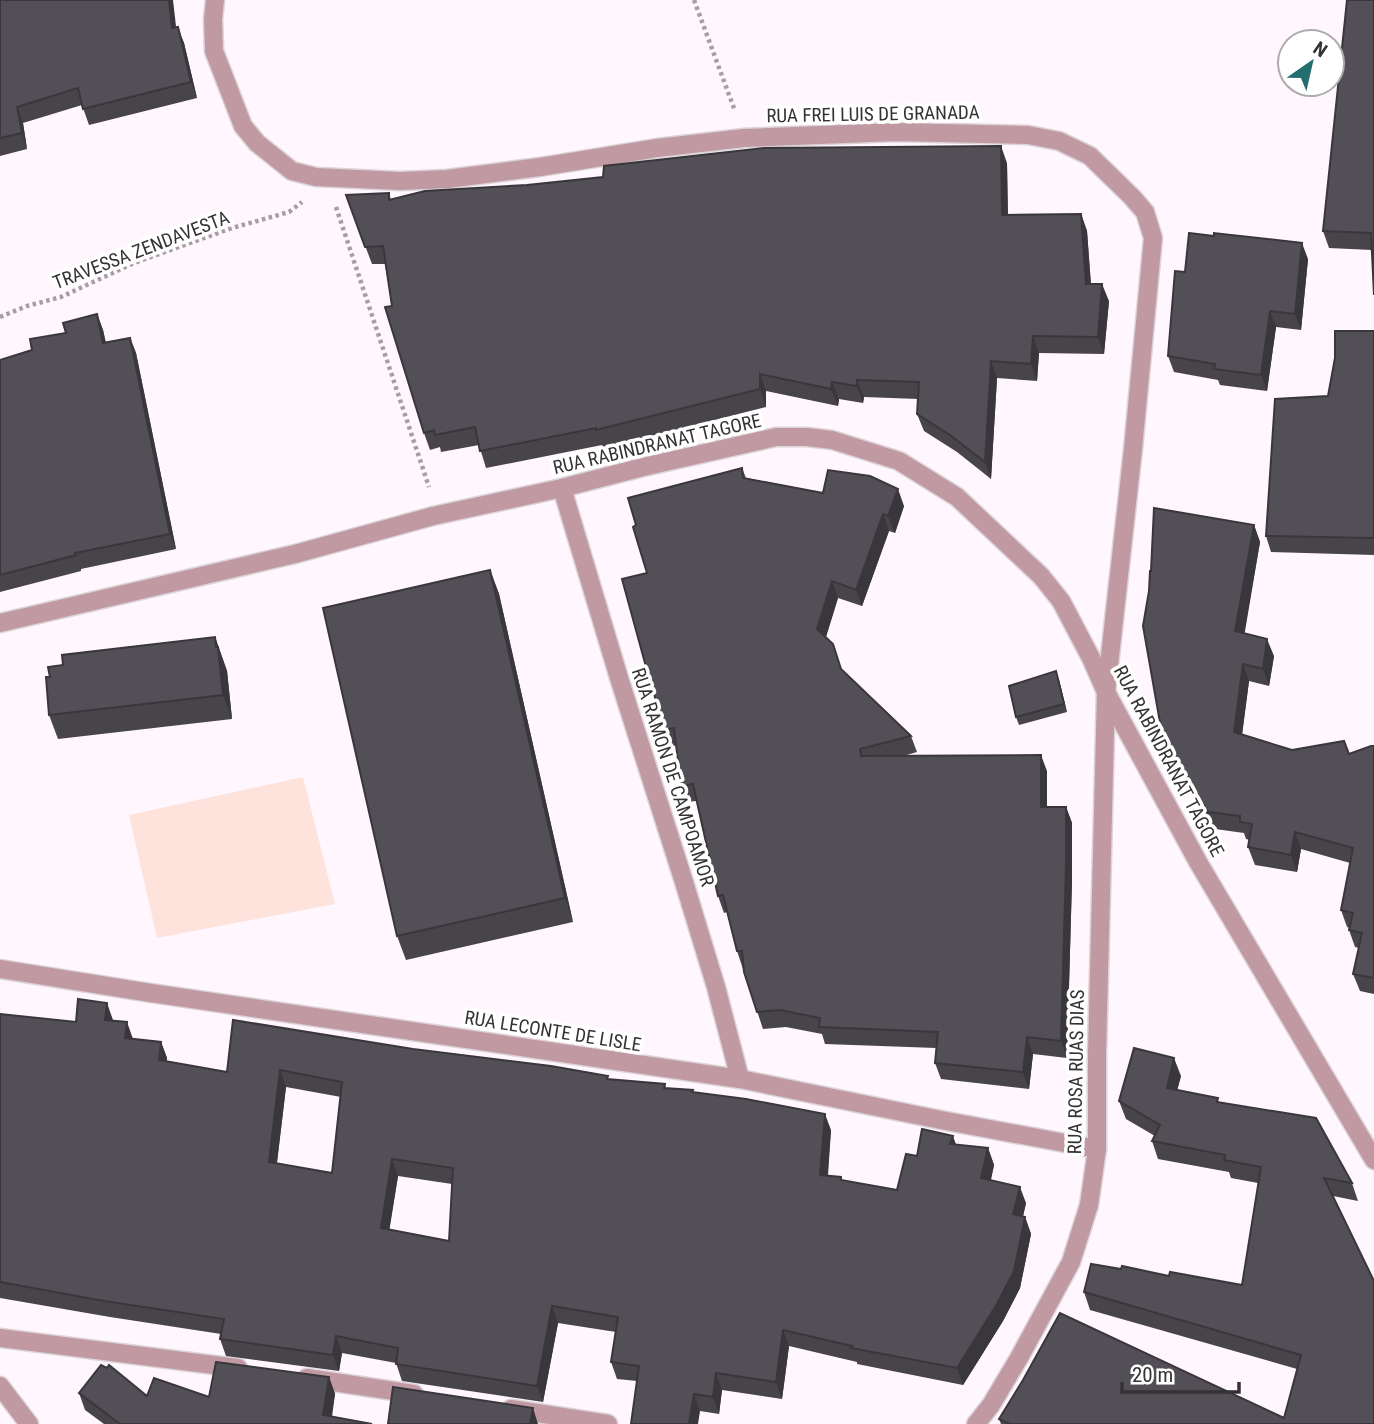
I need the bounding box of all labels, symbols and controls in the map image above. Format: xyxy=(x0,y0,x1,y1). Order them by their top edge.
north arrow xyxy=(1276,28,1346,98)
text: N xyxy=(1309,37,1331,62)
street label: RUA FREI LUIS DE GRANADA xyxy=(766,101,980,127)
street label: TRAVESSA ZENDAVESTA xyxy=(49,206,233,294)
street label: RUA RABINDRANAT TAGORE xyxy=(551,409,763,479)
street label: RUA RABINDRANAT TAGORE xyxy=(1109,662,1229,860)
street label: RUA RAMON DE CAMPOAMOR xyxy=(627,665,719,889)
street label: RUA ROSA RUAS DIAS xyxy=(1063,989,1089,1155)
street label: RUA LECONTE DE LISLE xyxy=(463,1006,643,1056)
scale bar xyxy=(1122,1350,1239,1394)
text: 20 m xyxy=(1132,1363,1173,1387)

